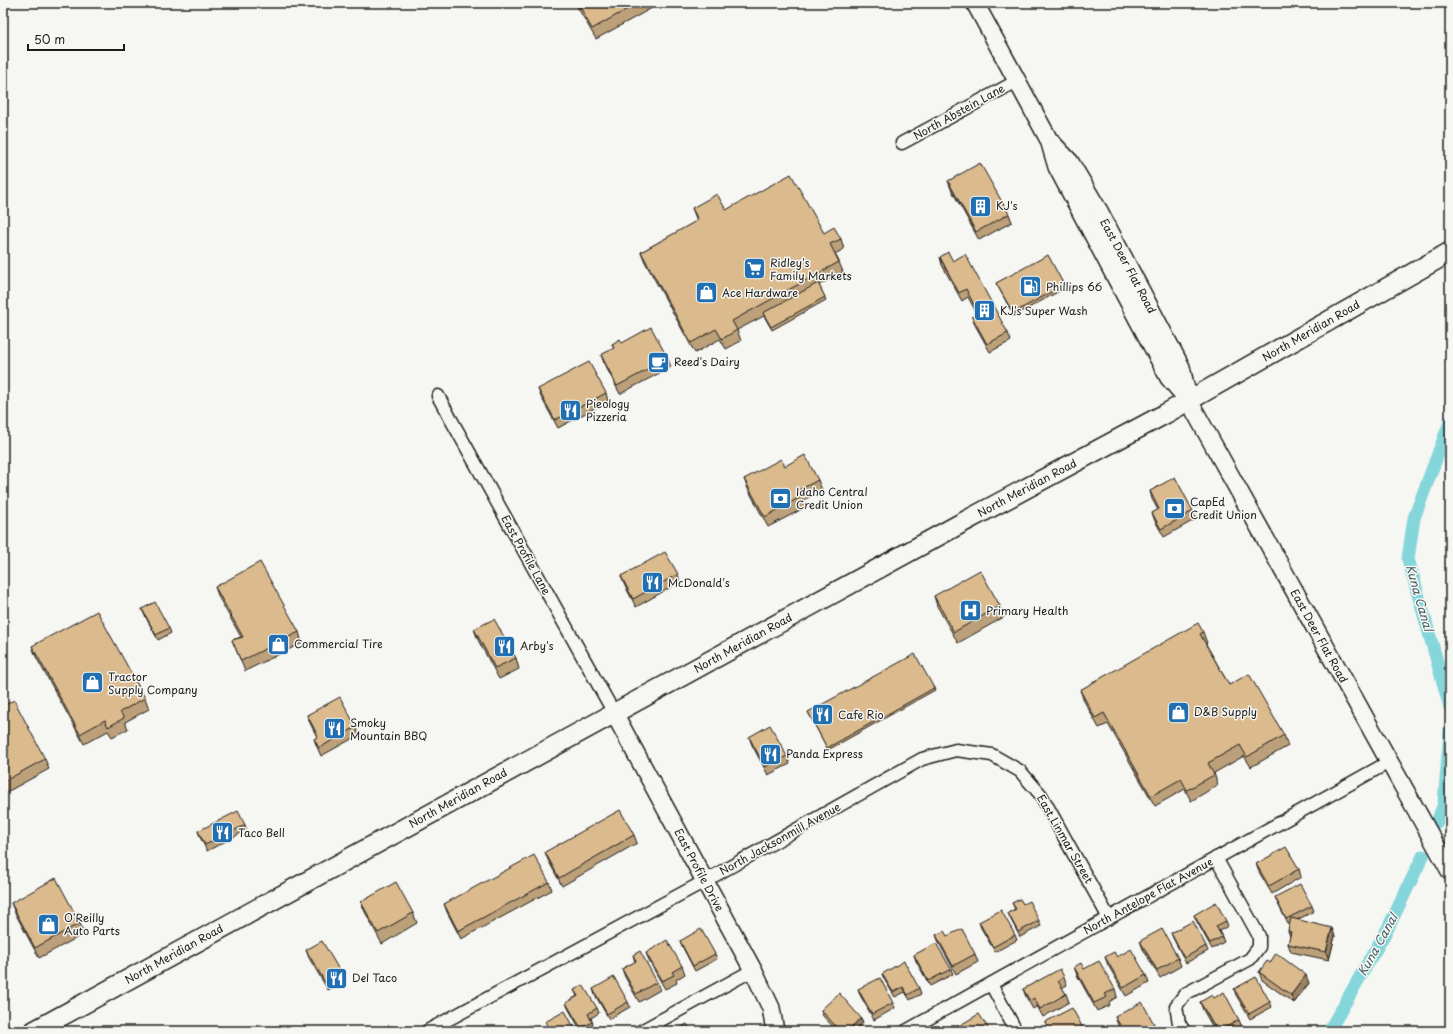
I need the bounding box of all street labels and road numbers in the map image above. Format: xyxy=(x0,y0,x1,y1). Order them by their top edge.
street label: North Abstein Lane xyxy=(910,79,1008,144)
street label: East Deer Flat Road xyxy=(1096,215,1161,316)
street label: North Meridian Road xyxy=(1259,296,1363,365)
street label: North Meridian Road xyxy=(974,454,1079,521)
street label: East Profile Lane xyxy=(497,512,555,598)
street label: East Deer Flat Road xyxy=(1286,586,1352,686)
street label: North Meridian Road xyxy=(690,608,795,677)
street label: North Meridian Road xyxy=(405,763,510,832)
street label: East Linmar Street xyxy=(1033,791,1098,887)
street label: North Jacksonmill Avenue xyxy=(716,798,844,879)
street label: East Profile Drive xyxy=(670,825,729,914)
street label: North Antelope Flat Avenue xyxy=(1080,853,1216,938)
street label: North Meridian Road xyxy=(121,919,226,988)

